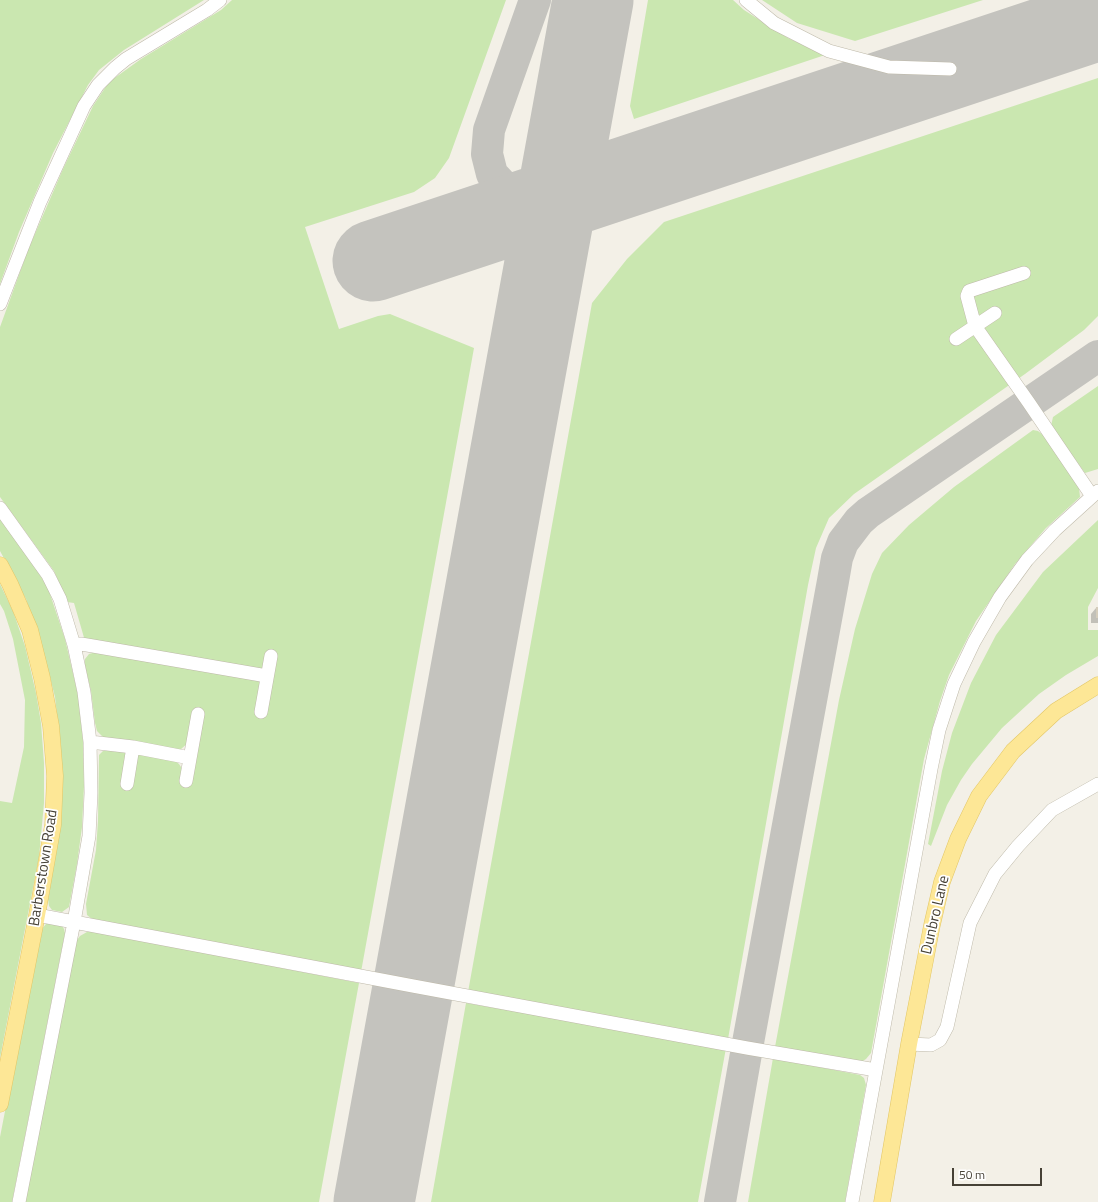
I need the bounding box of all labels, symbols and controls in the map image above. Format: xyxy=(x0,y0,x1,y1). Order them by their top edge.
street label: Barberstown Road xyxy=(26,808,62,928)
street label: Dunbro Lane xyxy=(918,874,954,956)
scale bar xyxy=(954,1160,1044,1186)
text: 50 m xyxy=(959,1165,985,1184)

